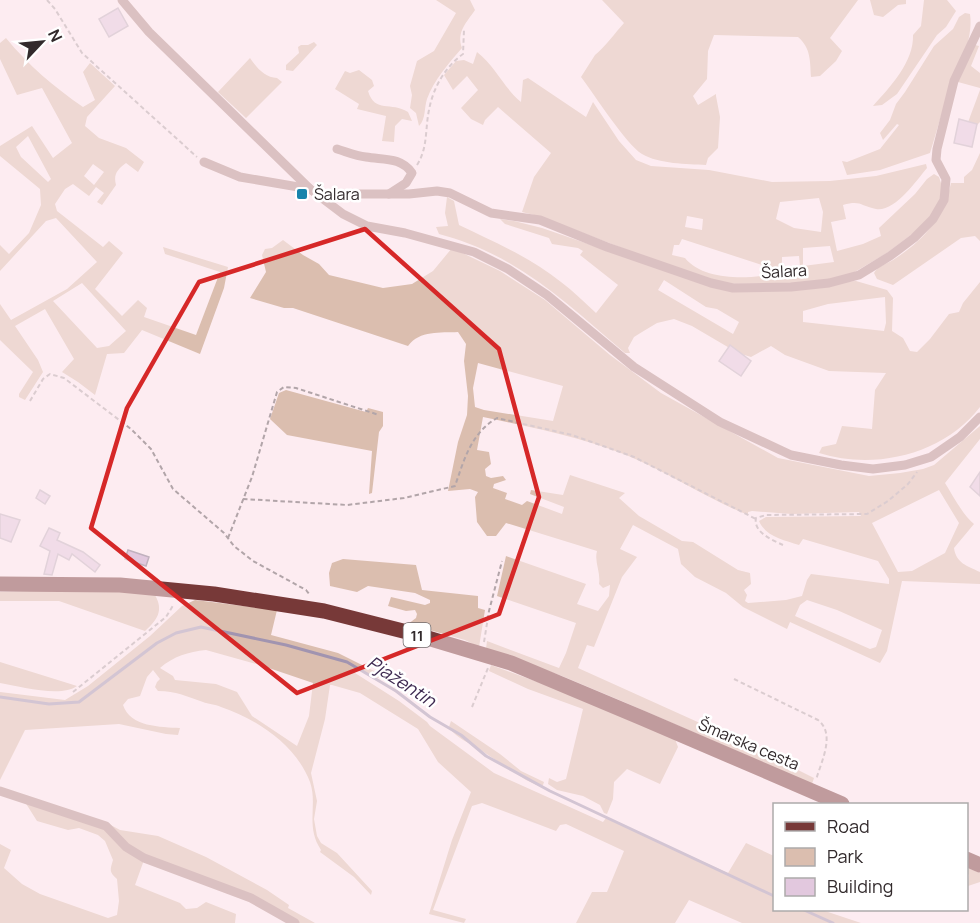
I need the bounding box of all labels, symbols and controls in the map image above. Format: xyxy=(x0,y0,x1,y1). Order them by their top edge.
north arrow xyxy=(12,12,72,72)
text: N xyxy=(43,25,68,45)
place label: Šalara xyxy=(314,183,360,205)
marker: Šalara xyxy=(295,187,309,201)
street label: Šalara xyxy=(761,259,807,283)
road number: 11 xyxy=(404,623,430,647)
water label: Pjažentin xyxy=(363,650,442,713)
street label: Šmarska cesta xyxy=(695,713,803,775)
legend xyxy=(773,803,968,911)
text: Road xyxy=(827,814,870,838)
text: Park xyxy=(827,844,864,868)
text: Building xyxy=(827,874,893,898)

